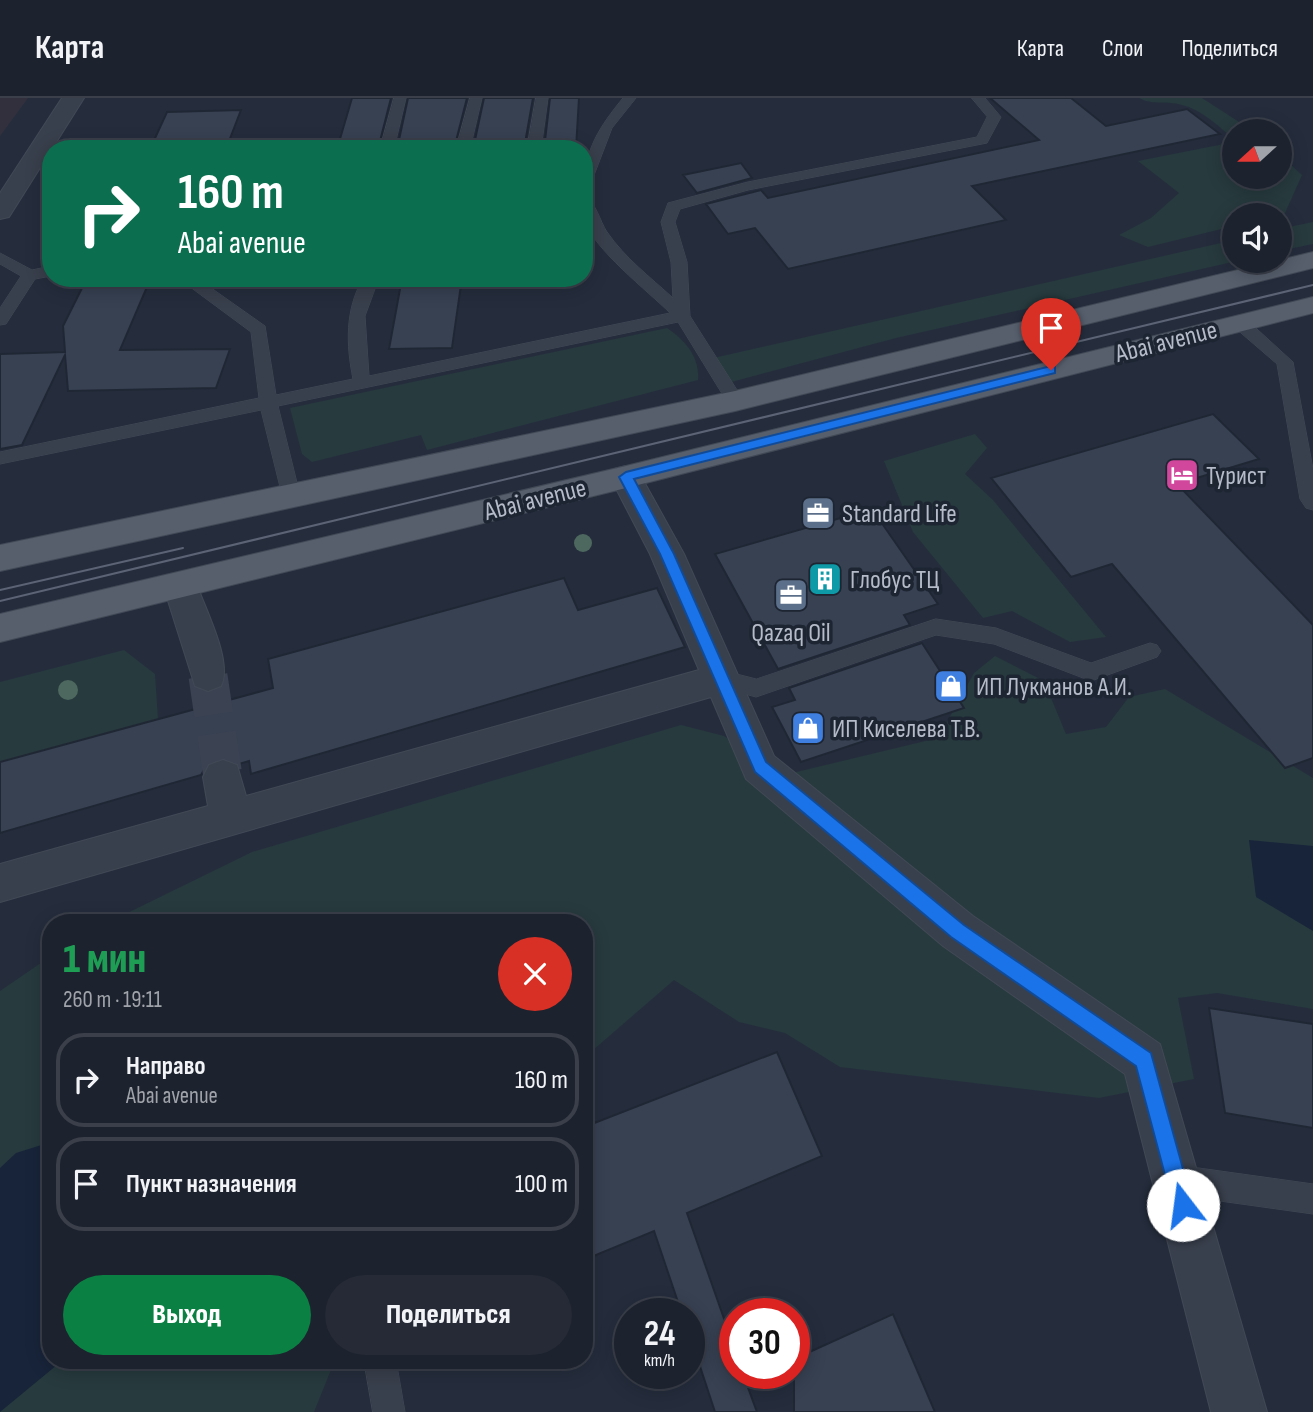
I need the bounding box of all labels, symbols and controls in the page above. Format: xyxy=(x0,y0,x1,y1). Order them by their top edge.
text: Карта xyxy=(35,28,104,68)
text: Карта xyxy=(1017,34,1064,63)
text: Слои xyxy=(1102,34,1143,63)
text: Поделиться xyxy=(1181,34,1278,63)
north arrow xyxy=(1222,119,1292,189)
map controls xyxy=(1222,119,1292,273)
text: 160 m xyxy=(178,164,284,223)
icon: right xyxy=(63,168,154,259)
button: sound xyxy=(1222,203,1292,273)
text: Abai avenue xyxy=(178,224,306,263)
pin xyxy=(1021,298,1081,370)
icon: arrive xyxy=(1032,309,1070,347)
street label: Abai avenue xyxy=(1111,315,1220,370)
hotel icon: Турист xyxy=(1163,456,1201,494)
place label: Турист xyxy=(1206,461,1266,492)
street label: Abai avenue xyxy=(480,473,589,528)
office icon: Standard Life xyxy=(799,494,837,532)
place label: Standard Life xyxy=(842,499,957,530)
building icon: Глобус ТЦ xyxy=(806,560,844,598)
place label: Глобус ТЦ xyxy=(850,565,939,596)
office icon: Qazaq Oil xyxy=(772,576,810,614)
place label: Qazaq Oil xyxy=(751,618,831,649)
shop icon: ИП Лукманов А.И. xyxy=(932,667,970,705)
place label: ИП Лукманов А.И. xyxy=(976,672,1132,703)
shop icon: ИП Киселева Т.В. xyxy=(789,709,827,747)
place label: ИП Киселева Т.В. xyxy=(832,714,980,745)
text: 1 мин xyxy=(63,934,146,985)
button: close xyxy=(498,937,572,1011)
text: 260 m · 19:11 xyxy=(63,986,162,1014)
text: Направо xyxy=(126,1051,205,1082)
icon: right xyxy=(67,1061,105,1099)
text: 160 m xyxy=(515,1065,568,1096)
text: Abai avenue xyxy=(126,1082,218,1110)
icon: arrive xyxy=(67,1165,105,1203)
position arrow xyxy=(1146,1168,1220,1242)
text: Пункт назначения xyxy=(126,1169,297,1200)
text: 100 m xyxy=(515,1169,568,1200)
button: Выход xyxy=(63,1275,311,1355)
button: Поделиться xyxy=(325,1275,572,1355)
speed limit sign: 30 xyxy=(719,1298,810,1389)
text: 24 xyxy=(644,1313,675,1356)
text: km/h xyxy=(644,1350,675,1371)

